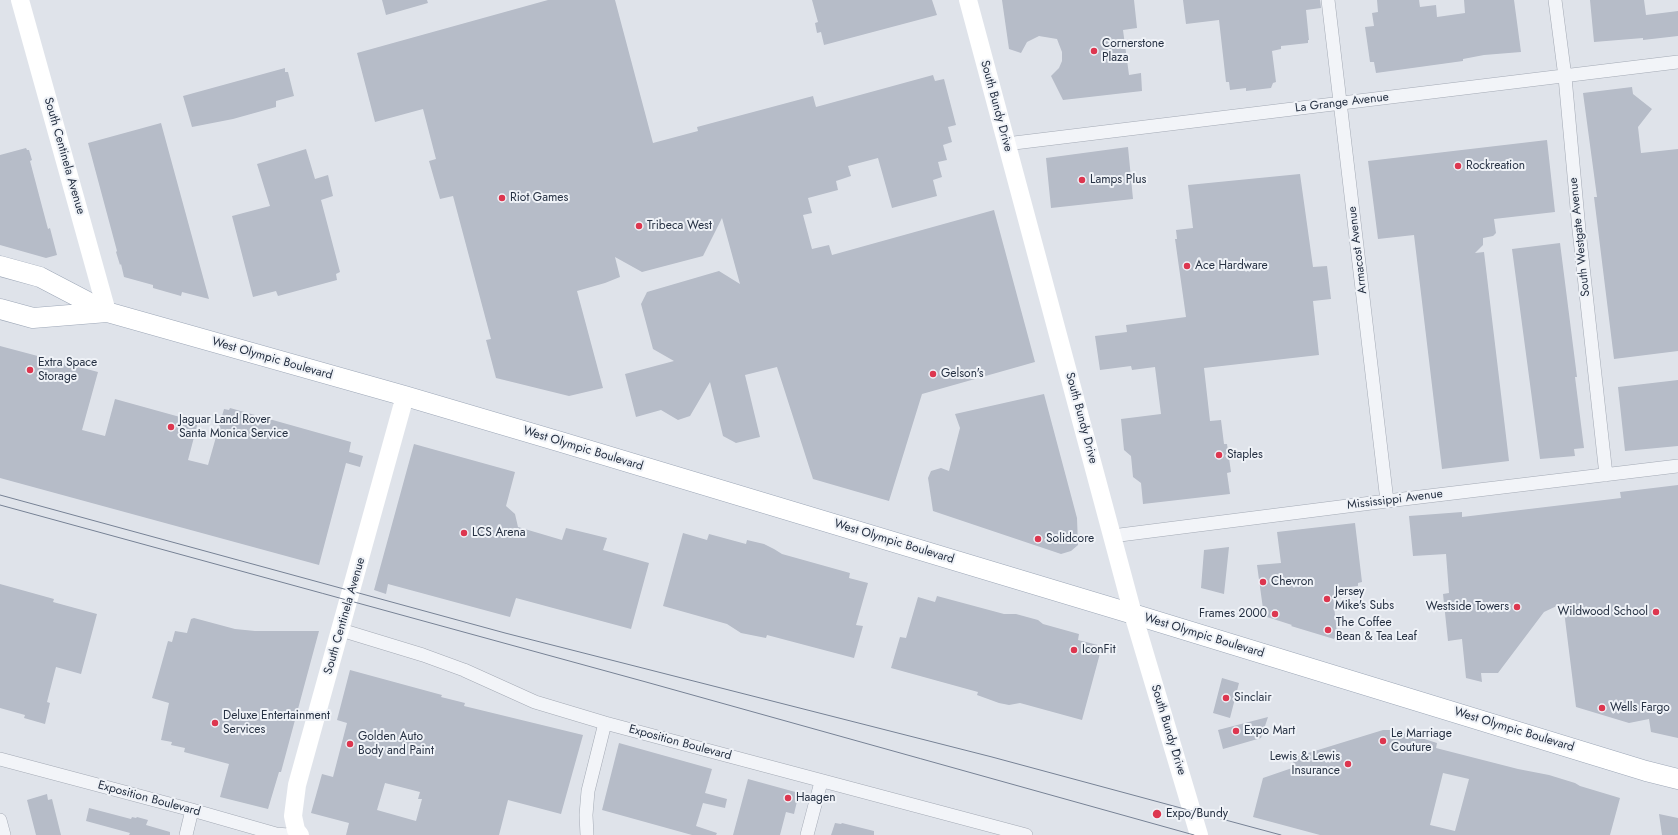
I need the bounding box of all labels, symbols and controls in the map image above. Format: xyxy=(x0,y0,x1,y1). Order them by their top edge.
place label: Cornerstone Plaza xyxy=(1102,37,1164,65)
marker: Cornerstone Plaza xyxy=(1089,46,1099,56)
street label: South Bundy Drive xyxy=(977,59,1015,153)
street label: La Grange Avenue xyxy=(1294,90,1390,116)
street label: South Centinela Avenue xyxy=(40,96,88,216)
place label: Rockreation xyxy=(1466,159,1525,173)
marker: Rockreation xyxy=(1453,161,1463,171)
place label: Lamps Plus xyxy=(1090,173,1146,187)
marker: Lamps Plus xyxy=(1077,175,1087,185)
street label: South Westgate Avenue xyxy=(1567,177,1593,297)
place label: Riot Games xyxy=(510,191,568,205)
marker: Riot Games xyxy=(497,193,507,203)
street label: Armacost Avenue xyxy=(1345,205,1371,295)
place label: Tribeca West xyxy=(647,219,712,233)
marker: Tribeca West xyxy=(634,221,644,231)
place label: Ace Hardware xyxy=(1195,259,1268,273)
marker: Ace Hardware xyxy=(1182,261,1192,271)
street label: West Olympic Boulevard xyxy=(210,335,334,383)
place label: Extra Space Storage xyxy=(38,356,97,384)
marker: Extra Space Storage xyxy=(25,365,35,375)
place label: Gelson's xyxy=(941,367,984,381)
marker: Gelson's xyxy=(928,369,938,379)
street label: South Bundy Drive xyxy=(1062,371,1100,465)
place label: Jaguar Land Rover Santa Monica Service xyxy=(179,413,288,441)
marker: Jaguar Land Rover Santa Monica Service xyxy=(166,422,176,432)
street label: West Olympic Boulevard xyxy=(521,424,645,474)
place label: Staples xyxy=(1227,448,1263,462)
marker: Staples xyxy=(1214,450,1224,460)
street label: Mississippi Avenue xyxy=(1346,487,1444,513)
street label: West Olympic Boulevard xyxy=(832,517,956,567)
place label: LCS Arena xyxy=(472,526,526,540)
marker: LCS Arena xyxy=(459,528,469,538)
place label: Solidcore xyxy=(1046,532,1094,546)
marker: Solidcore xyxy=(1033,534,1043,544)
street label: South Centinela Avenue xyxy=(321,556,369,676)
place label: Chevron xyxy=(1271,575,1314,589)
marker: Chevron xyxy=(1258,577,1268,587)
place label: Jersey Mike's Subs xyxy=(1335,585,1394,613)
marker: Jersey Mike's Subs xyxy=(1322,594,1332,604)
place label: Westside Towers xyxy=(1426,600,1509,614)
marker: Westside Towers xyxy=(1512,602,1522,612)
place label: Wildwood School xyxy=(1557,605,1648,619)
place label: Frames 2000 xyxy=(1199,607,1267,621)
marker: Wildwood School xyxy=(1651,607,1661,617)
marker: Frames 2000 xyxy=(1270,609,1280,619)
street label: West Olympic Boulevard xyxy=(1142,611,1266,661)
place label: The Coffee Bean & Tea Leaf xyxy=(1336,616,1417,644)
marker: The Coffee Bean & Tea Leaf xyxy=(1323,625,1333,635)
place label: IconFit xyxy=(1082,643,1116,657)
marker: IconFit xyxy=(1069,645,1079,655)
street label: South Bundy Drive xyxy=(1147,683,1189,777)
place label: Sinclair xyxy=(1234,691,1271,705)
marker: Sinclair xyxy=(1221,693,1231,703)
place label: Wells Fargo xyxy=(1610,701,1670,715)
marker: Wells Fargo xyxy=(1597,703,1607,713)
street label: West Olympic Boulevard xyxy=(1452,705,1576,755)
place label: Deluxe Entertainment Services xyxy=(223,709,330,737)
marker: Deluxe Entertainment Services xyxy=(210,718,220,728)
street label: Exposition Boulevard xyxy=(627,722,733,764)
place label: Expo Mart xyxy=(1244,724,1295,738)
marker: Expo Mart xyxy=(1231,726,1241,736)
place label: Le Marriage Couture xyxy=(1391,727,1452,755)
place label: Golden Auto Body and Paint xyxy=(358,730,434,758)
marker: Le Marriage Couture xyxy=(1378,736,1388,746)
marker: Golden Auto Body and Paint xyxy=(345,739,355,749)
place label: Lewis & Lewis Insurance xyxy=(1270,750,1340,778)
marker: Lewis & Lewis Insurance xyxy=(1343,759,1353,769)
street label: Exposition Boulevard xyxy=(96,778,202,820)
place label: Haagen xyxy=(796,791,835,805)
marker: Haagen xyxy=(783,793,793,803)
place label: Expo/Bundy xyxy=(1166,807,1228,821)
marker: Expo/Bundy xyxy=(1151,808,1163,820)

